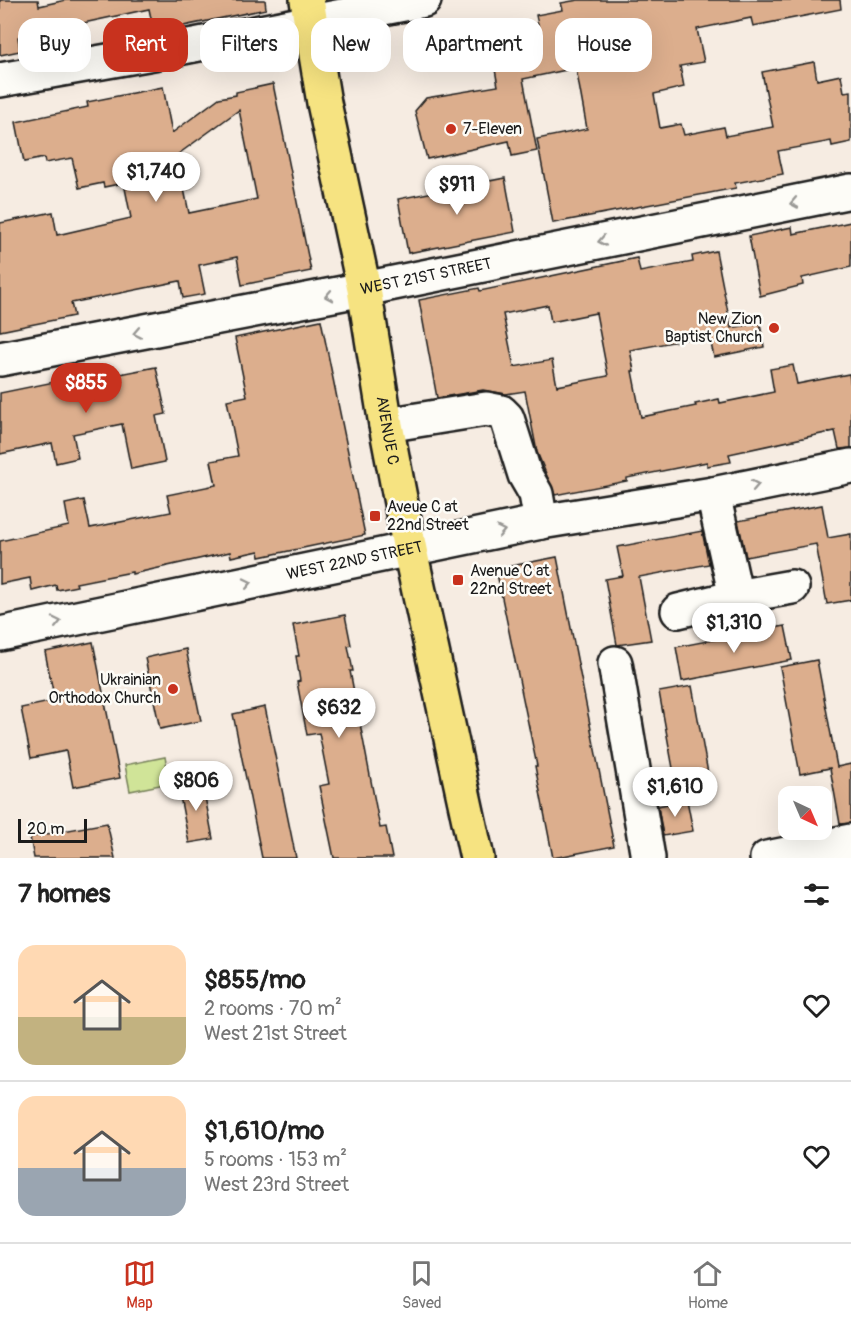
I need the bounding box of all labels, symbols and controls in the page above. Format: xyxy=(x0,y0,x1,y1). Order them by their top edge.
chip: Buy xyxy=(18,18,91,72)
chip: Rent xyxy=(103,18,188,72)
chip: Filters xyxy=(200,18,299,72)
chip: New xyxy=(311,18,391,72)
chip: Apartment xyxy=(403,18,543,72)
chip: House xyxy=(555,18,652,72)
place label: 7-Eleven xyxy=(463,119,522,139)
marker: 7-Eleven xyxy=(444,122,458,136)
pin: $1,740 xyxy=(107,152,205,203)
text: $1,740 xyxy=(126,159,186,184)
pin: $911 xyxy=(421,165,493,216)
text: $911 xyxy=(439,172,475,197)
one-way arrow xyxy=(789,196,799,209)
one-way arrow xyxy=(598,234,608,247)
street label: WEST 21ST STREET xyxy=(359,253,494,299)
one-way arrow xyxy=(324,289,334,302)
place label: New Zion Baptist Church xyxy=(665,309,762,347)
marker: New Zion Baptist Church xyxy=(767,321,781,335)
one-way arrow xyxy=(133,326,143,339)
pin: $855 xyxy=(50,363,122,414)
text: $855 xyxy=(65,370,107,395)
street label: AVENUE C xyxy=(371,395,403,467)
one-way arrow xyxy=(750,479,760,492)
place label: Aveue C at 22nd Street xyxy=(387,497,469,535)
marker: Aveue C at 22nd Street xyxy=(368,509,382,523)
one-way arrow xyxy=(496,525,506,538)
street label: WEST 22ND STREET xyxy=(284,537,425,584)
place label: Avenue C at 22nd Street xyxy=(470,561,552,599)
marker: Avenue C at 22nd Street xyxy=(451,573,465,587)
one-way arrow xyxy=(243,577,253,590)
pin: $1,310 xyxy=(685,603,783,654)
text: $1,310 xyxy=(706,610,762,635)
one-way arrow xyxy=(52,616,62,629)
place label: Ukrainian Orthodox Church xyxy=(48,670,161,708)
marker: Ukrainian Orthodox Church xyxy=(166,682,180,696)
pin: $632 xyxy=(303,688,375,739)
text: $632 xyxy=(317,695,361,720)
pin: $806 xyxy=(160,761,232,812)
pin: $1,610 xyxy=(626,767,724,818)
text: $806 xyxy=(173,768,219,793)
text: $1,610 xyxy=(647,774,703,799)
north arrow xyxy=(778,786,832,840)
map controls xyxy=(778,786,832,840)
scale bar xyxy=(18,816,87,844)
text: 20 m xyxy=(27,819,65,839)
text: 7 homes xyxy=(18,878,110,910)
icon: filters xyxy=(800,878,833,911)
text: $855/mo xyxy=(204,964,306,996)
icon: home xyxy=(66,969,138,1041)
icon: heart xyxy=(800,989,833,1022)
text: 2 rooms · 70 m² xyxy=(204,996,342,1021)
text: West 21st Street xyxy=(204,1021,347,1046)
text: $1,610/mo xyxy=(204,1115,324,1147)
icon: home xyxy=(66,1120,138,1192)
icon: heart xyxy=(800,1140,833,1173)
text: 5 rooms · 153 m² xyxy=(204,1147,347,1172)
text: West 23rd Street xyxy=(204,1172,349,1197)
tab: Map xyxy=(123,1257,156,1313)
tab: Saved xyxy=(402,1257,442,1313)
tab: Home xyxy=(688,1257,728,1313)

